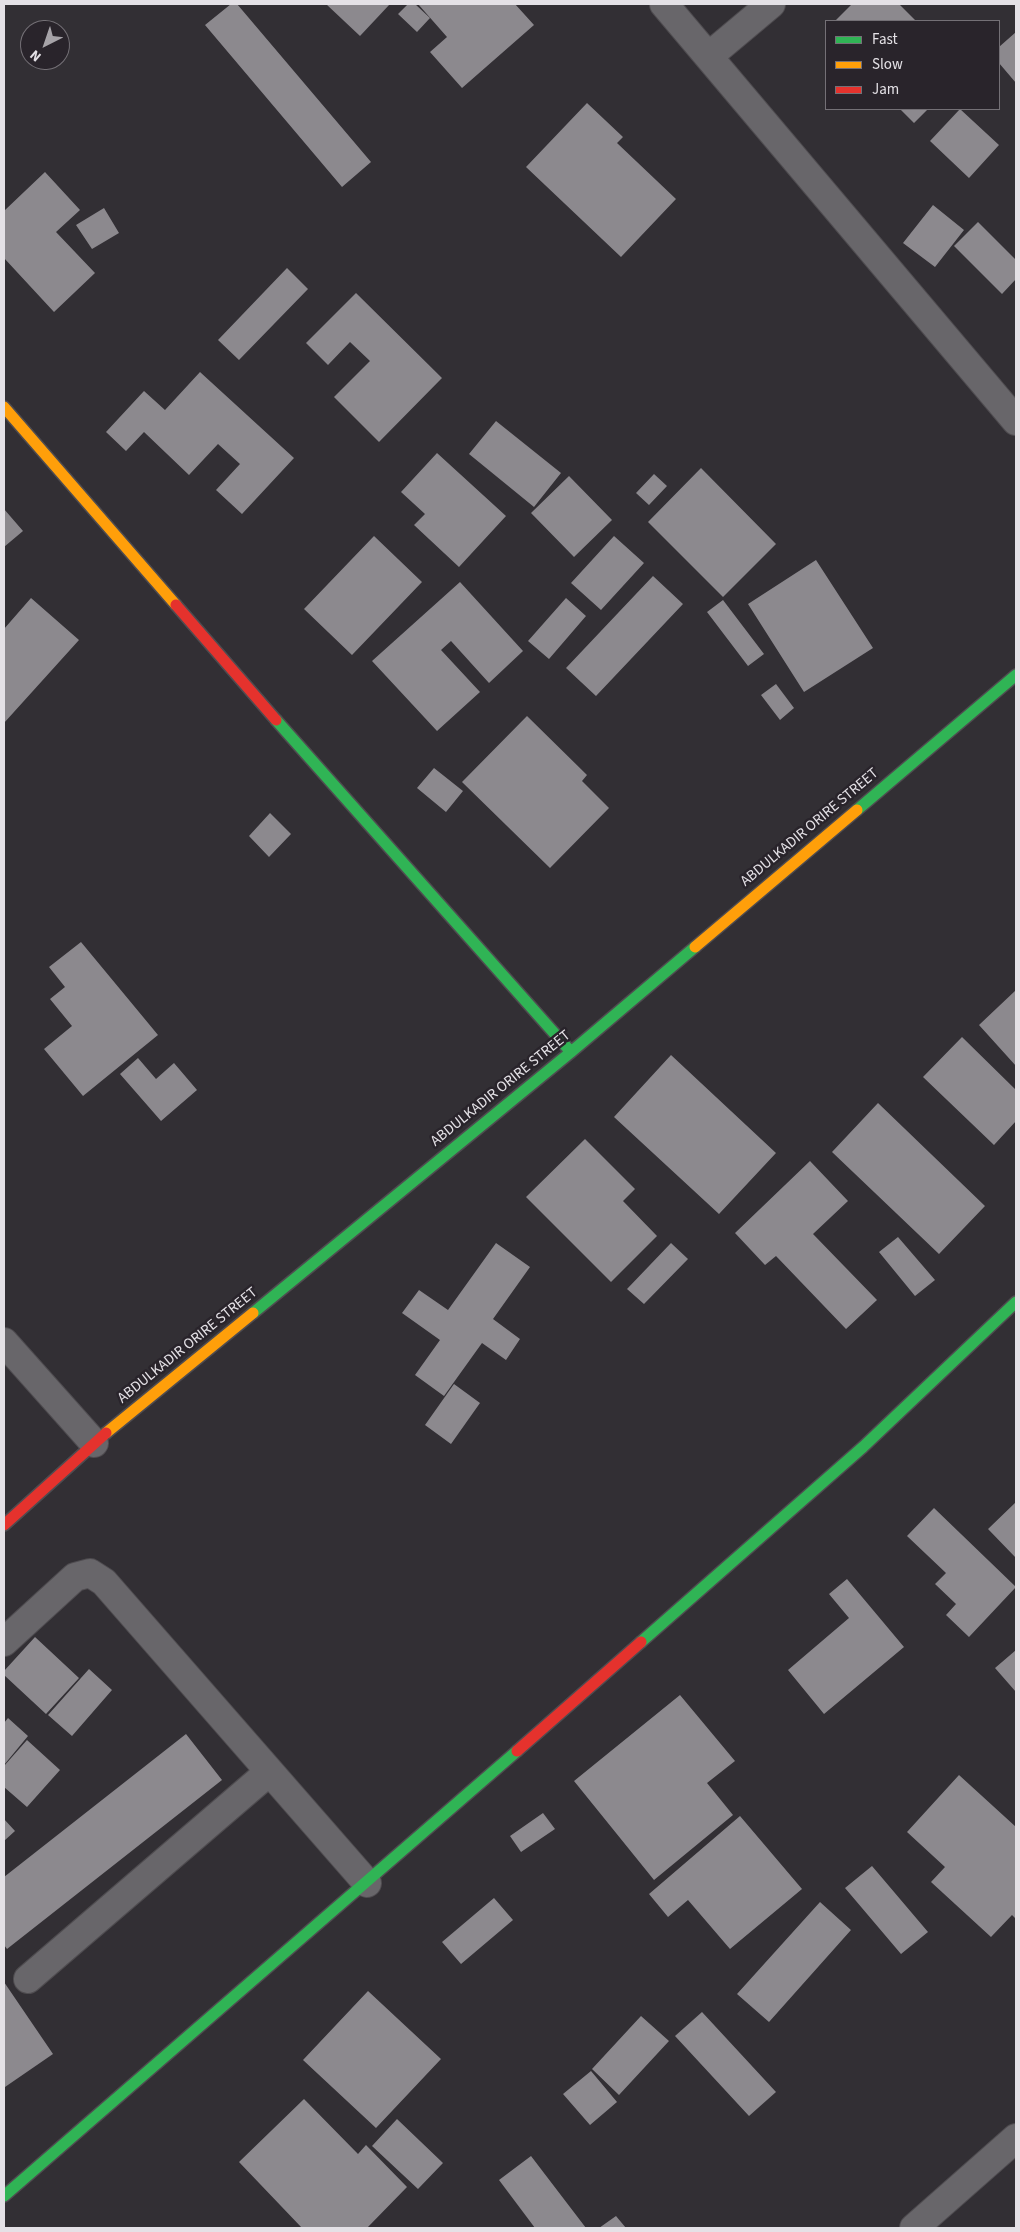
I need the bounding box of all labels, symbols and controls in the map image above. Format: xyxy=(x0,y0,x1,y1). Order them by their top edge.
north arrow xyxy=(20,20,70,70)
legend xyxy=(825,20,1000,110)
text: Fast xyxy=(872,29,898,50)
text: N xyxy=(26,45,46,66)
text: Slow xyxy=(872,54,903,75)
text: Jam xyxy=(872,79,899,100)
street label: ABDULKADIR ORIRE STREET xyxy=(737,765,883,891)
street label: ABDULKADIR ORIRE STREET xyxy=(428,1027,574,1151)
street label: ABDULKADIR ORIRE STREET xyxy=(115,1284,261,1408)

